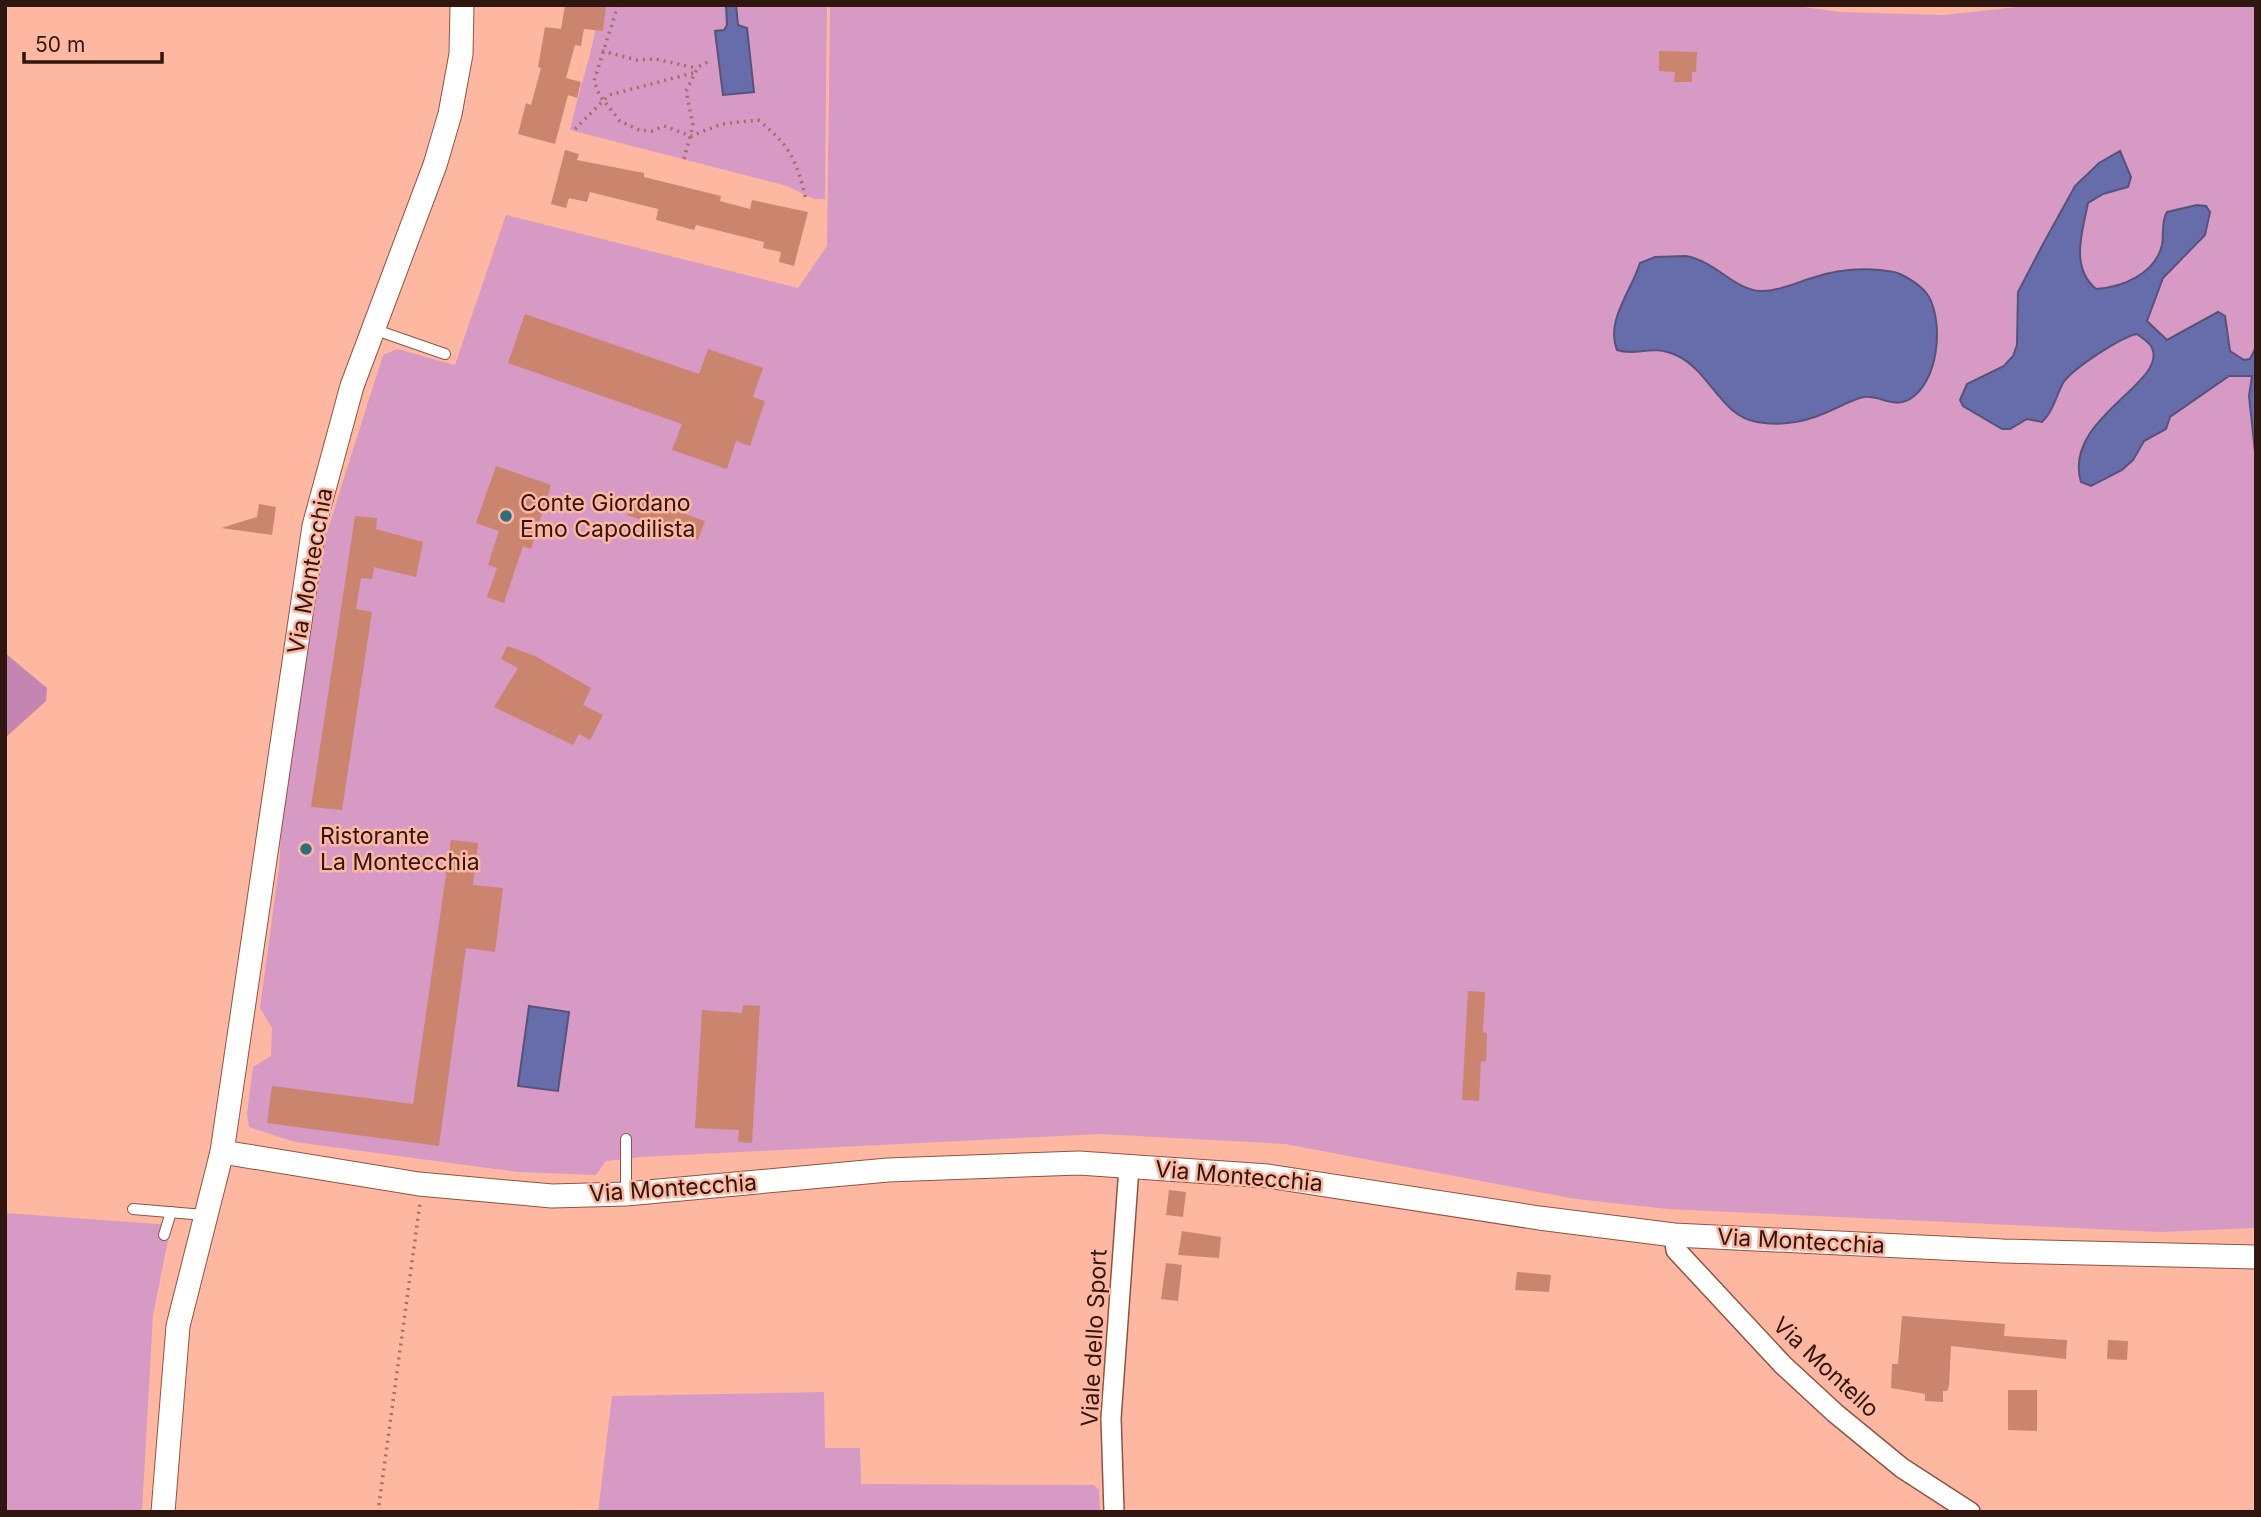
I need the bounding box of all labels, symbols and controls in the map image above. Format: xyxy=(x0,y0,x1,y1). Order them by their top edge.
scale bar xyxy=(24,21,163,65)
text: 50 m xyxy=(35,32,85,57)
street label: Via Montecchia xyxy=(282,486,338,656)
place label: Conte Giordano Emo Capodilista xyxy=(520,489,695,543)
marker: Conte Giordano Emo Capodilista xyxy=(498,508,514,524)
place label: Ristorante La Montecchia xyxy=(320,822,480,876)
marker: Ristorante La Montecchia xyxy=(298,841,314,857)
street label: Via Montecchia xyxy=(1154,1155,1324,1197)
street label: Via Montecchia xyxy=(588,1168,758,1208)
street label: Via Montecchia xyxy=(1716,1223,1886,1259)
street label: Viale dello Sport xyxy=(1075,1248,1113,1428)
street label: Via Montello xyxy=(1767,1311,1885,1423)

